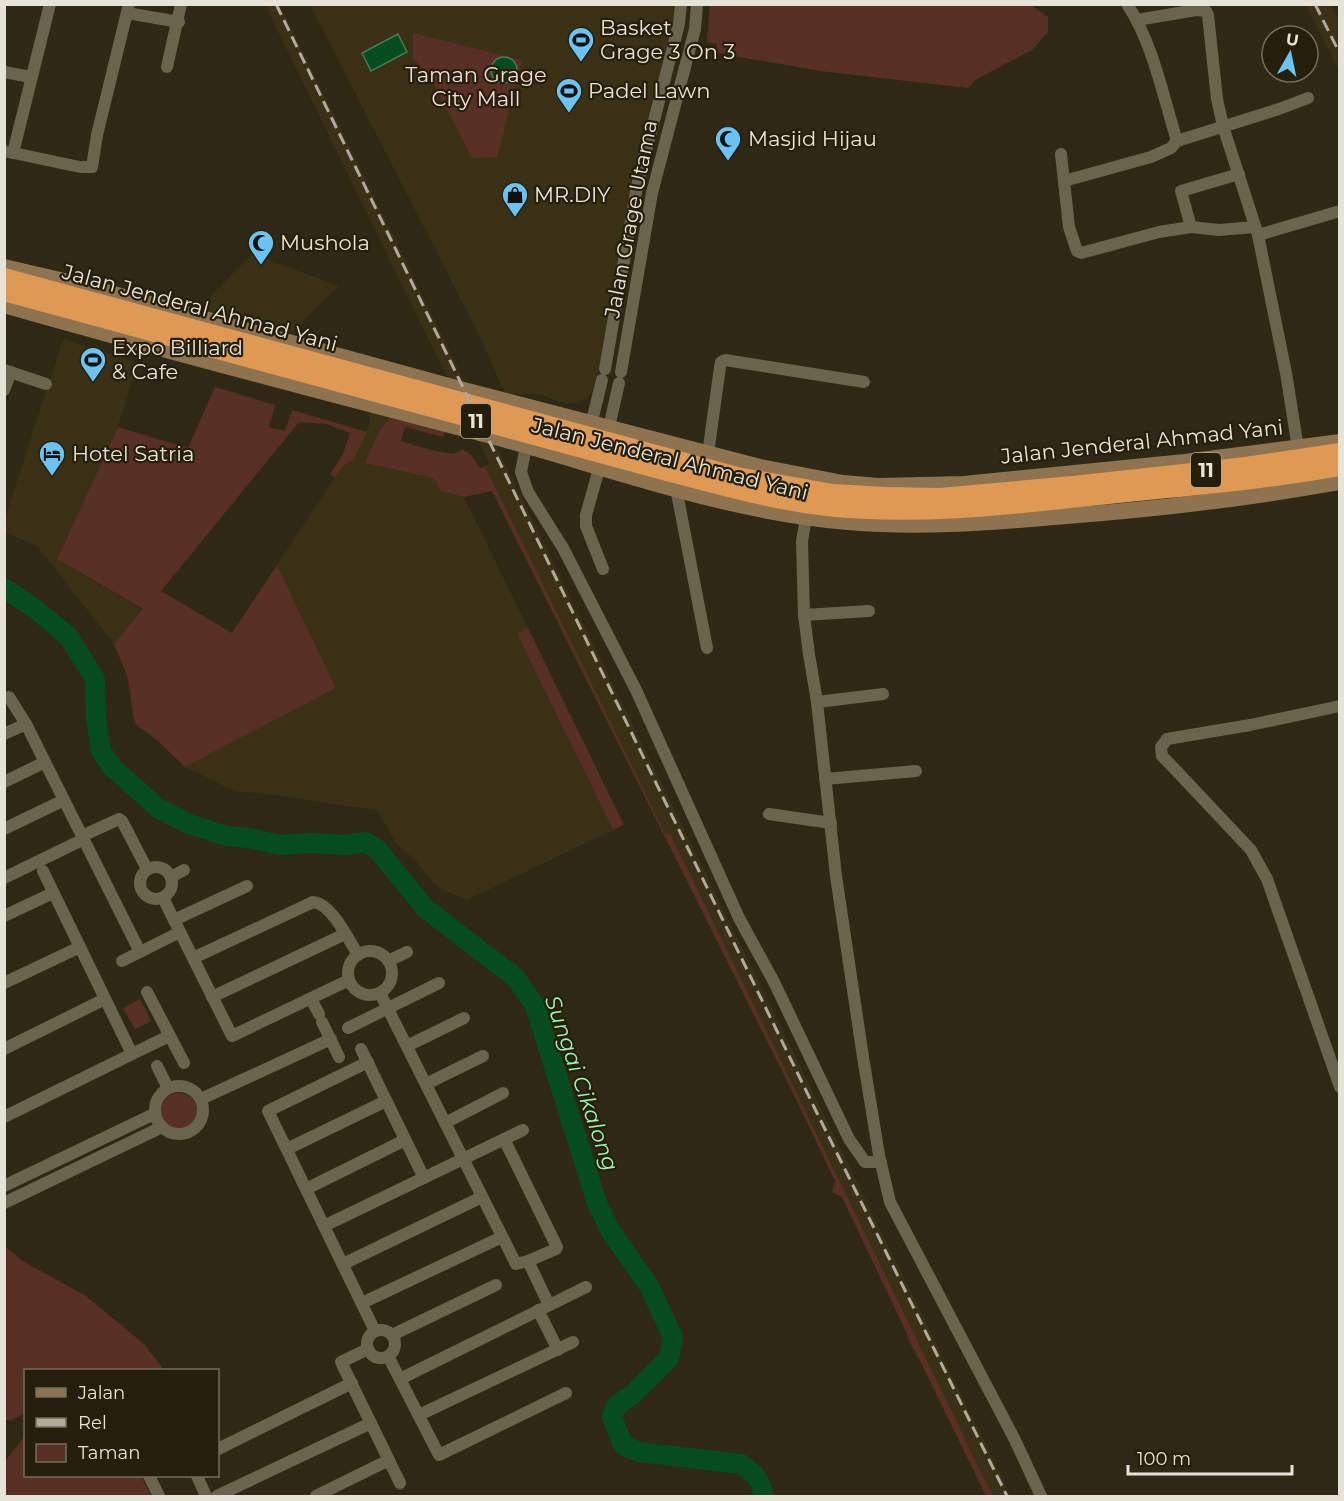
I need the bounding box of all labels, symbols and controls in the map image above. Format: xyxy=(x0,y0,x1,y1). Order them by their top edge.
place label: Basket Grage 3 On 3 xyxy=(600,15,735,64)
north arrow xyxy=(1260,24,1320,84)
sports icon: Basket Grage 3 On 3 xyxy=(566,25,596,63)
text: U xyxy=(1285,29,1300,50)
park label: Taman Grage City Mall xyxy=(405,62,547,111)
sports icon: Padel Lawn xyxy=(554,76,584,114)
place label: Padel Lawn xyxy=(588,78,710,103)
street label: Jalan Grage Utama xyxy=(599,118,662,321)
mosque icon: Masjid Hijau xyxy=(713,124,743,162)
place label: Masjid Hijau xyxy=(748,126,877,151)
shop icon: MR.DIY xyxy=(500,180,530,218)
place label: MR.DIY xyxy=(534,182,611,207)
mosque icon: Mushola xyxy=(246,228,276,266)
place label: Mushola xyxy=(280,230,370,255)
street label: Jalan Jenderal Ahmad Yani xyxy=(59,258,341,356)
place label: Expo Billiard & Cafe xyxy=(112,335,243,384)
sports icon: Expo Billiard & Cafe xyxy=(78,345,108,383)
road number: 11 xyxy=(461,404,491,438)
street label: Jalan Jenderal Ahmad Yani xyxy=(528,412,811,505)
street label: Jalan Jenderal Ahmad Yani xyxy=(998,414,1284,469)
hotel icon: Hotel Satria xyxy=(37,439,67,477)
place label: Hotel Satria xyxy=(72,441,194,466)
road number: 11 xyxy=(1191,453,1221,487)
water label: Sungai Cikalong xyxy=(539,992,624,1174)
legend xyxy=(24,1369,219,1477)
text: Jalan xyxy=(77,1382,125,1404)
text: Rel xyxy=(78,1412,107,1434)
scale bar xyxy=(1128,1438,1292,1476)
text: Taman xyxy=(78,1442,140,1464)
text: 100 m xyxy=(1137,1448,1191,1470)

